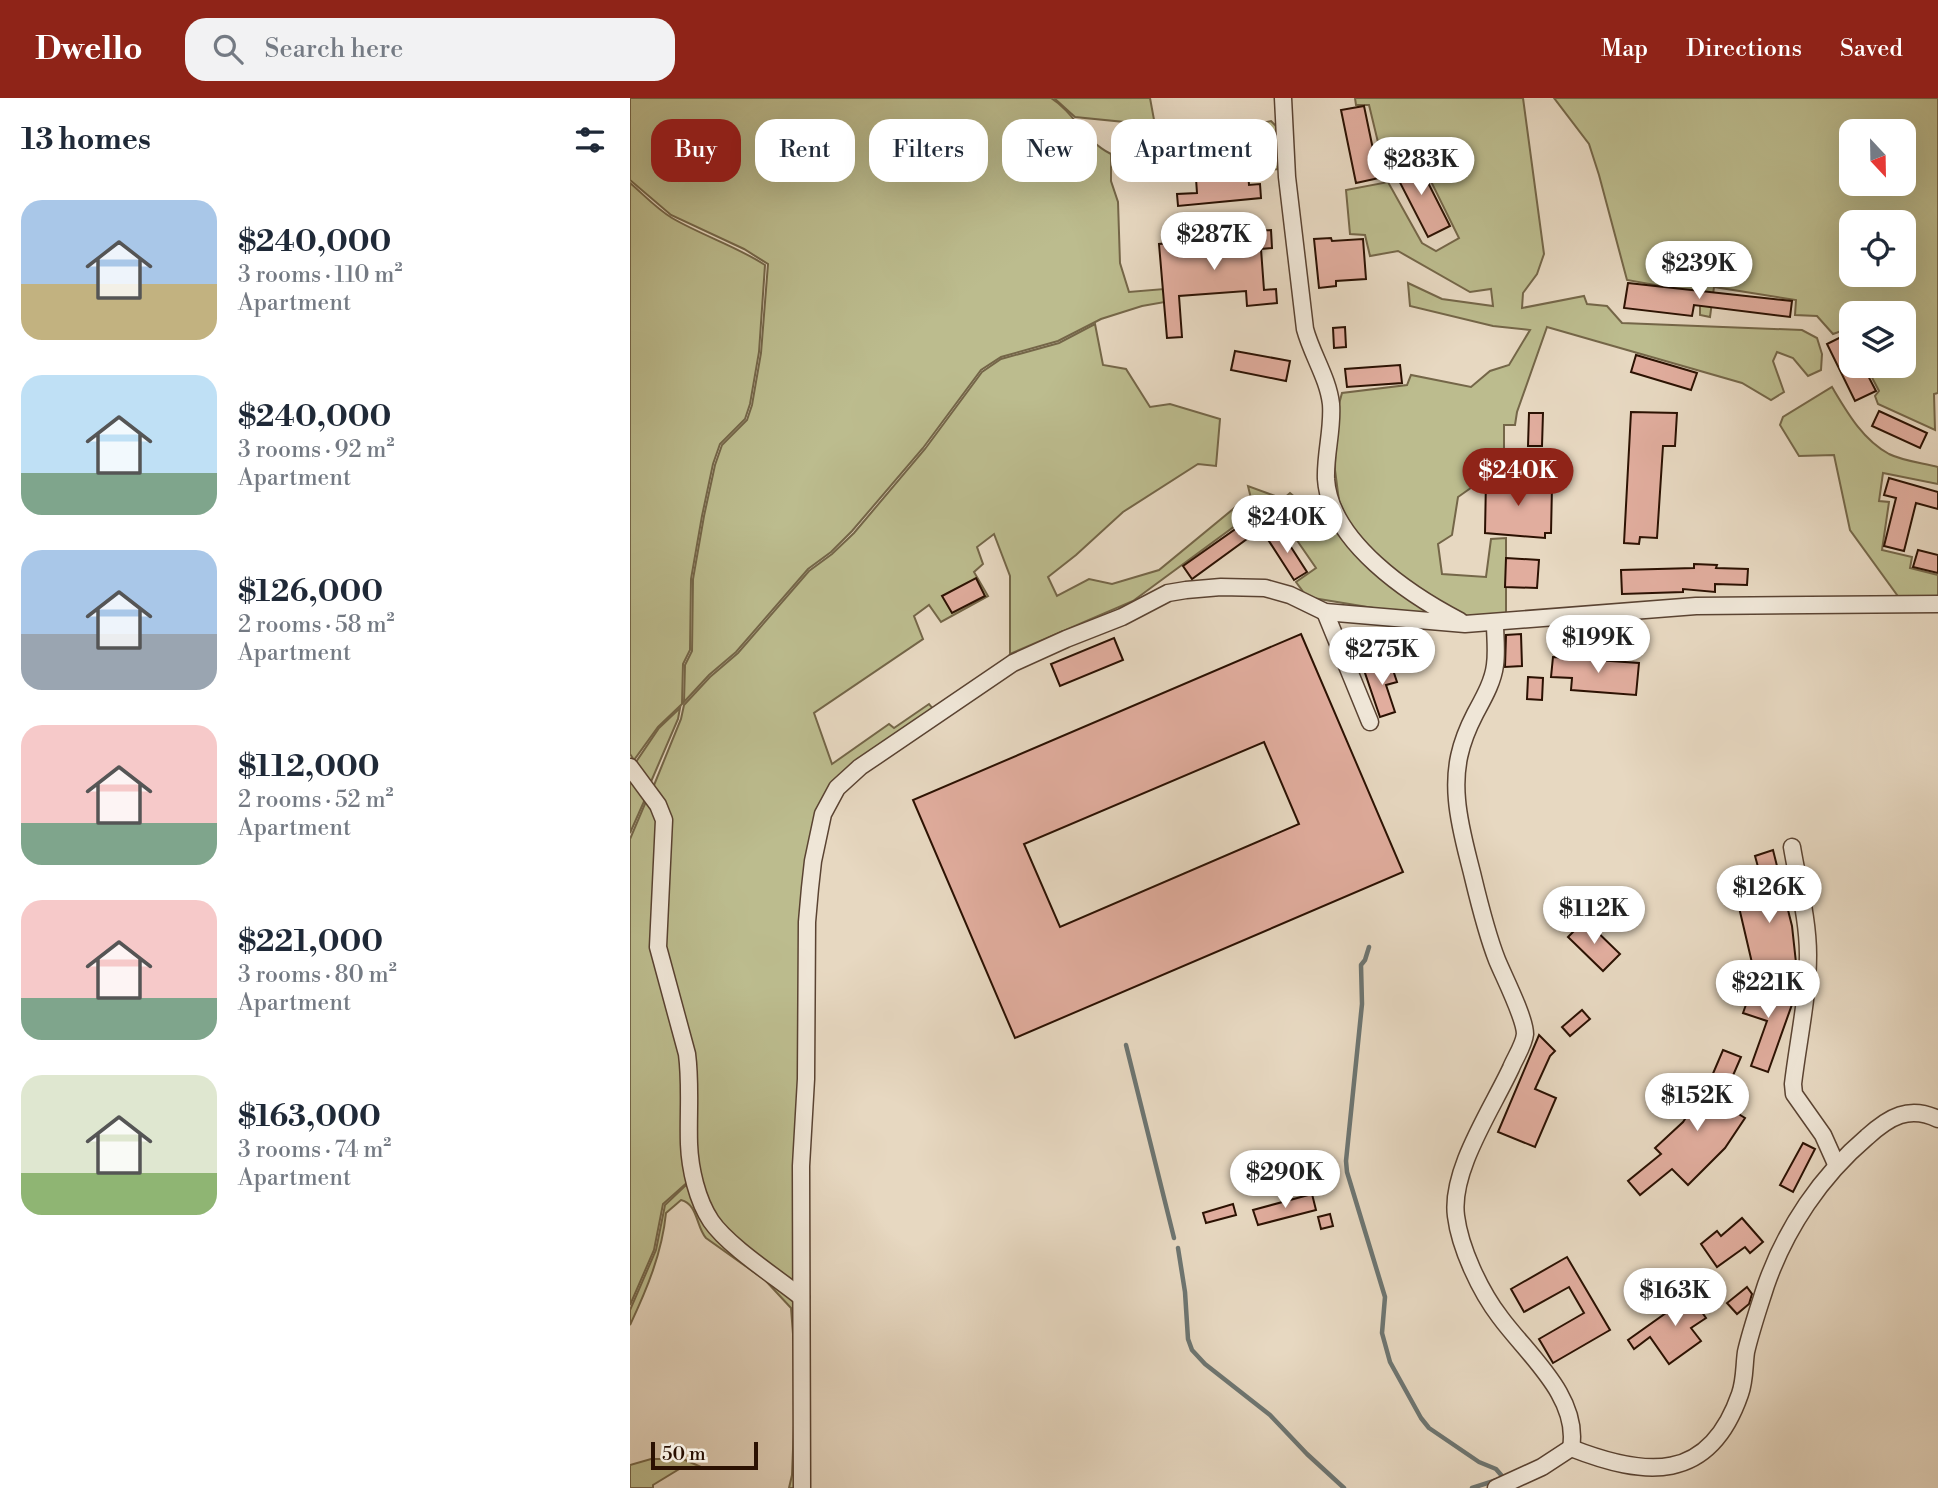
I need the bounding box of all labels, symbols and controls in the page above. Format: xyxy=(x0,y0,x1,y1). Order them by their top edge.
search box xyxy=(185,18,675,81)
text: Dwello xyxy=(35,29,143,70)
icon: search xyxy=(209,30,247,68)
text: Search here xyxy=(265,33,403,65)
text: Map xyxy=(1601,34,1648,64)
text: Directions xyxy=(1686,34,1802,64)
text: Saved xyxy=(1840,34,1903,64)
chip: Buy xyxy=(651,119,741,182)
chip: Rent xyxy=(755,119,855,182)
chip: Filters xyxy=(869,119,988,182)
chip: New xyxy=(1002,119,1097,182)
chip: Apartment xyxy=(1111,119,1277,182)
north arrow xyxy=(1839,119,1916,196)
map controls xyxy=(1839,119,1916,378)
text: 13 homes xyxy=(21,121,151,159)
icon: filters xyxy=(571,121,609,159)
pin: $283K xyxy=(1372,138,1470,197)
text: $283K xyxy=(1383,146,1459,174)
button: locate xyxy=(1839,210,1916,287)
pin: $287K xyxy=(1165,212,1263,272)
text: $287K xyxy=(1177,221,1251,249)
text: $240,000 xyxy=(238,223,391,261)
icon: home xyxy=(77,228,161,312)
pin: $239K xyxy=(1650,242,1748,301)
text: $239K xyxy=(1661,250,1737,278)
text: 3 rooms · 110 m² xyxy=(238,261,402,289)
text: Apartment xyxy=(238,289,351,317)
button: layers xyxy=(1839,301,1916,378)
text: $240,000 xyxy=(238,398,391,436)
icon: home xyxy=(77,403,161,487)
text: 3 rooms · 92 m² xyxy=(238,436,394,464)
pin: $240K xyxy=(1469,448,1567,508)
text: $240K xyxy=(1478,457,1558,485)
text: Apartment xyxy=(238,464,351,492)
pin: $240K xyxy=(1238,496,1336,555)
text: $240K xyxy=(1247,504,1327,532)
text: $126,000 xyxy=(238,573,383,611)
icon: home xyxy=(77,578,161,662)
text: 2 rooms · 58 m² xyxy=(238,611,395,639)
pin: $199K xyxy=(1549,616,1647,675)
text: $199K xyxy=(1562,624,1634,652)
pin: $275K xyxy=(1333,628,1431,687)
text: $275K xyxy=(1345,636,1419,664)
text: Apartment xyxy=(238,639,351,667)
text: $112,000 xyxy=(238,748,380,786)
icon: home xyxy=(77,753,161,837)
text: 2 rooms · 52 m² xyxy=(238,786,394,814)
text: Apartment xyxy=(238,814,351,842)
pin: $126K xyxy=(1720,866,1818,925)
text: $126K xyxy=(1733,874,1805,902)
pin: $112K xyxy=(1545,886,1643,946)
text: $112K xyxy=(1559,895,1629,923)
text: $221,000 xyxy=(238,923,383,961)
icon: home xyxy=(77,928,161,1012)
pin: $221K xyxy=(1719,960,1817,1020)
text: 3 rooms · 80 m² xyxy=(238,961,397,989)
text: $221K xyxy=(1732,969,1804,997)
text: Apartment xyxy=(238,989,351,1017)
pin: $152K xyxy=(1648,1074,1746,1133)
text: $152K xyxy=(1661,1082,1733,1110)
text: $163,000 xyxy=(238,1098,381,1136)
icon: home xyxy=(77,1103,161,1187)
text: 3 rooms · 74 m² xyxy=(238,1136,391,1164)
pin: $290K xyxy=(1236,1150,1334,1210)
text: $290K xyxy=(1246,1159,1324,1187)
text: Apartment xyxy=(238,1164,351,1192)
pin: $163K xyxy=(1626,1268,1724,1328)
text: $163K xyxy=(1640,1277,1710,1305)
scale bar xyxy=(651,1439,758,1471)
text: 50 m xyxy=(662,1442,706,1466)

